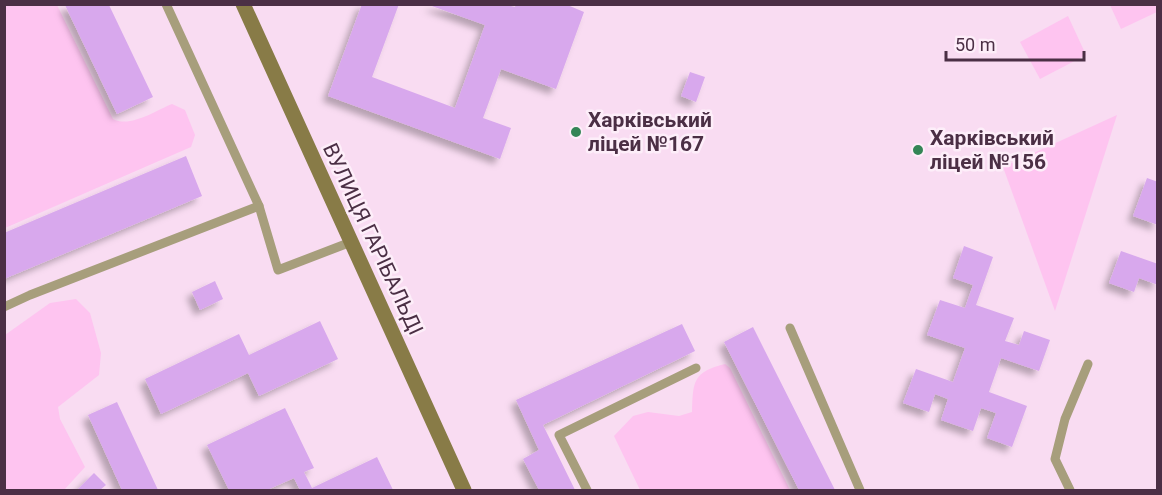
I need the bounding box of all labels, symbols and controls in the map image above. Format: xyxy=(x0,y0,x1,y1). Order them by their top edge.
scale bar xyxy=(946,24,1084,62)
text: 50 m xyxy=(955,34,995,55)
place label: Харківський ліцей №167 xyxy=(588,108,712,156)
marker: Харківський ліцей №167 xyxy=(569,125,583,139)
place label: Харківський ліцей №156 xyxy=(930,126,1054,174)
street label: ВУЛИЦЯ ГАРІБАЛЬДІ xyxy=(318,139,428,339)
marker: Харківський ліцей №156 xyxy=(911,143,925,157)

